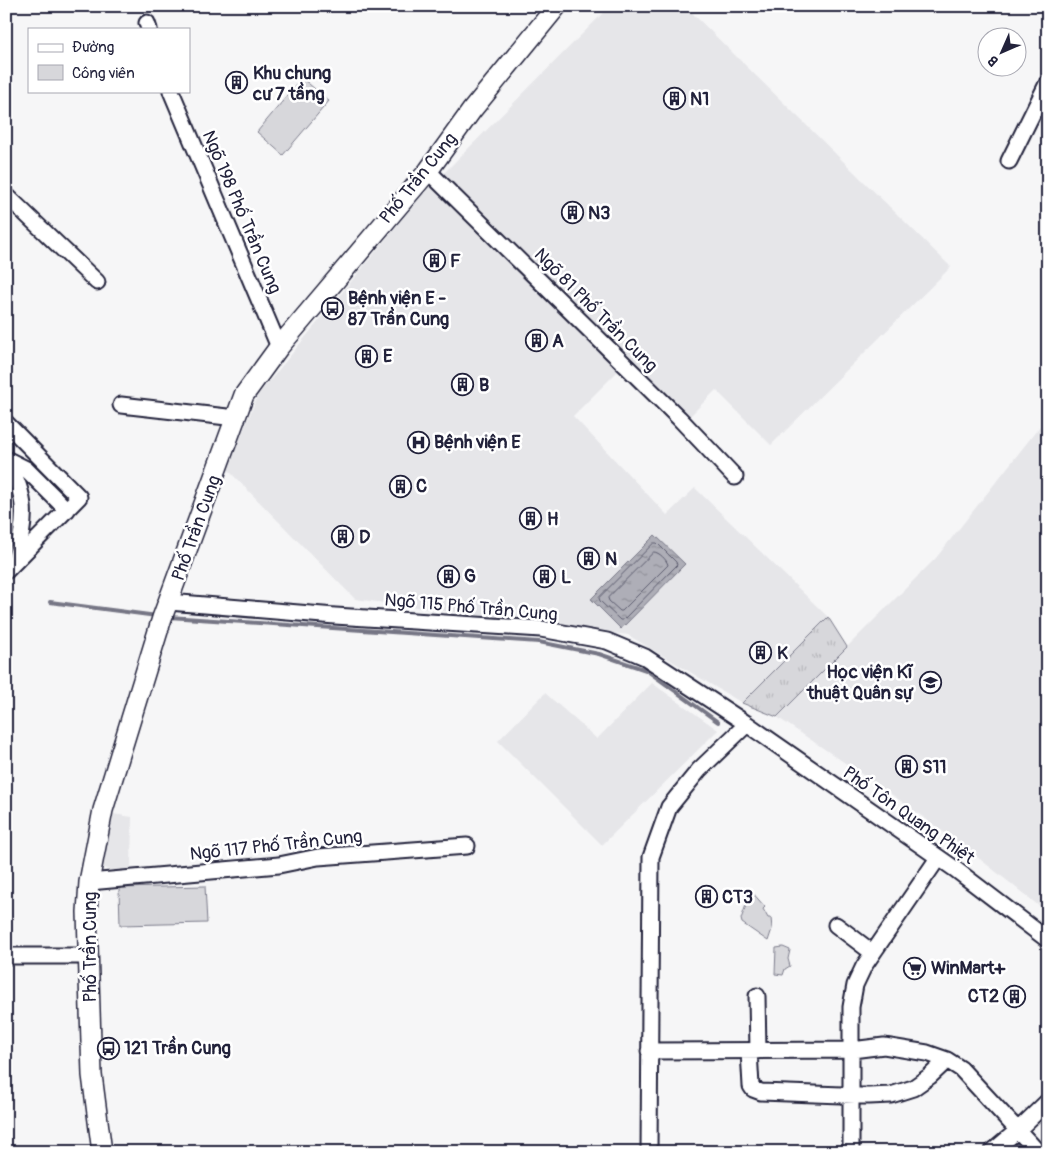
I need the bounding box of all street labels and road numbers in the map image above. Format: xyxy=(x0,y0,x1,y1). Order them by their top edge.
street label: Ngõ 198 Phố Trần Cung xyxy=(197,127,287,297)
street label: Phố Trần Cung xyxy=(374,127,462,229)
street label: Ngõ 81 Phố Trần Cung xyxy=(529,243,663,377)
street label: Phố Trần Cung xyxy=(166,472,226,584)
street label: Ngõ 115 Phố Trần Cung xyxy=(384,587,558,627)
street label: Phố Tôn Quang Phiệt xyxy=(838,761,980,870)
street label: Ngõ 117 Phố Trần Cung xyxy=(189,824,363,866)
street label: Phố Trần Cung xyxy=(78,892,102,1002)

